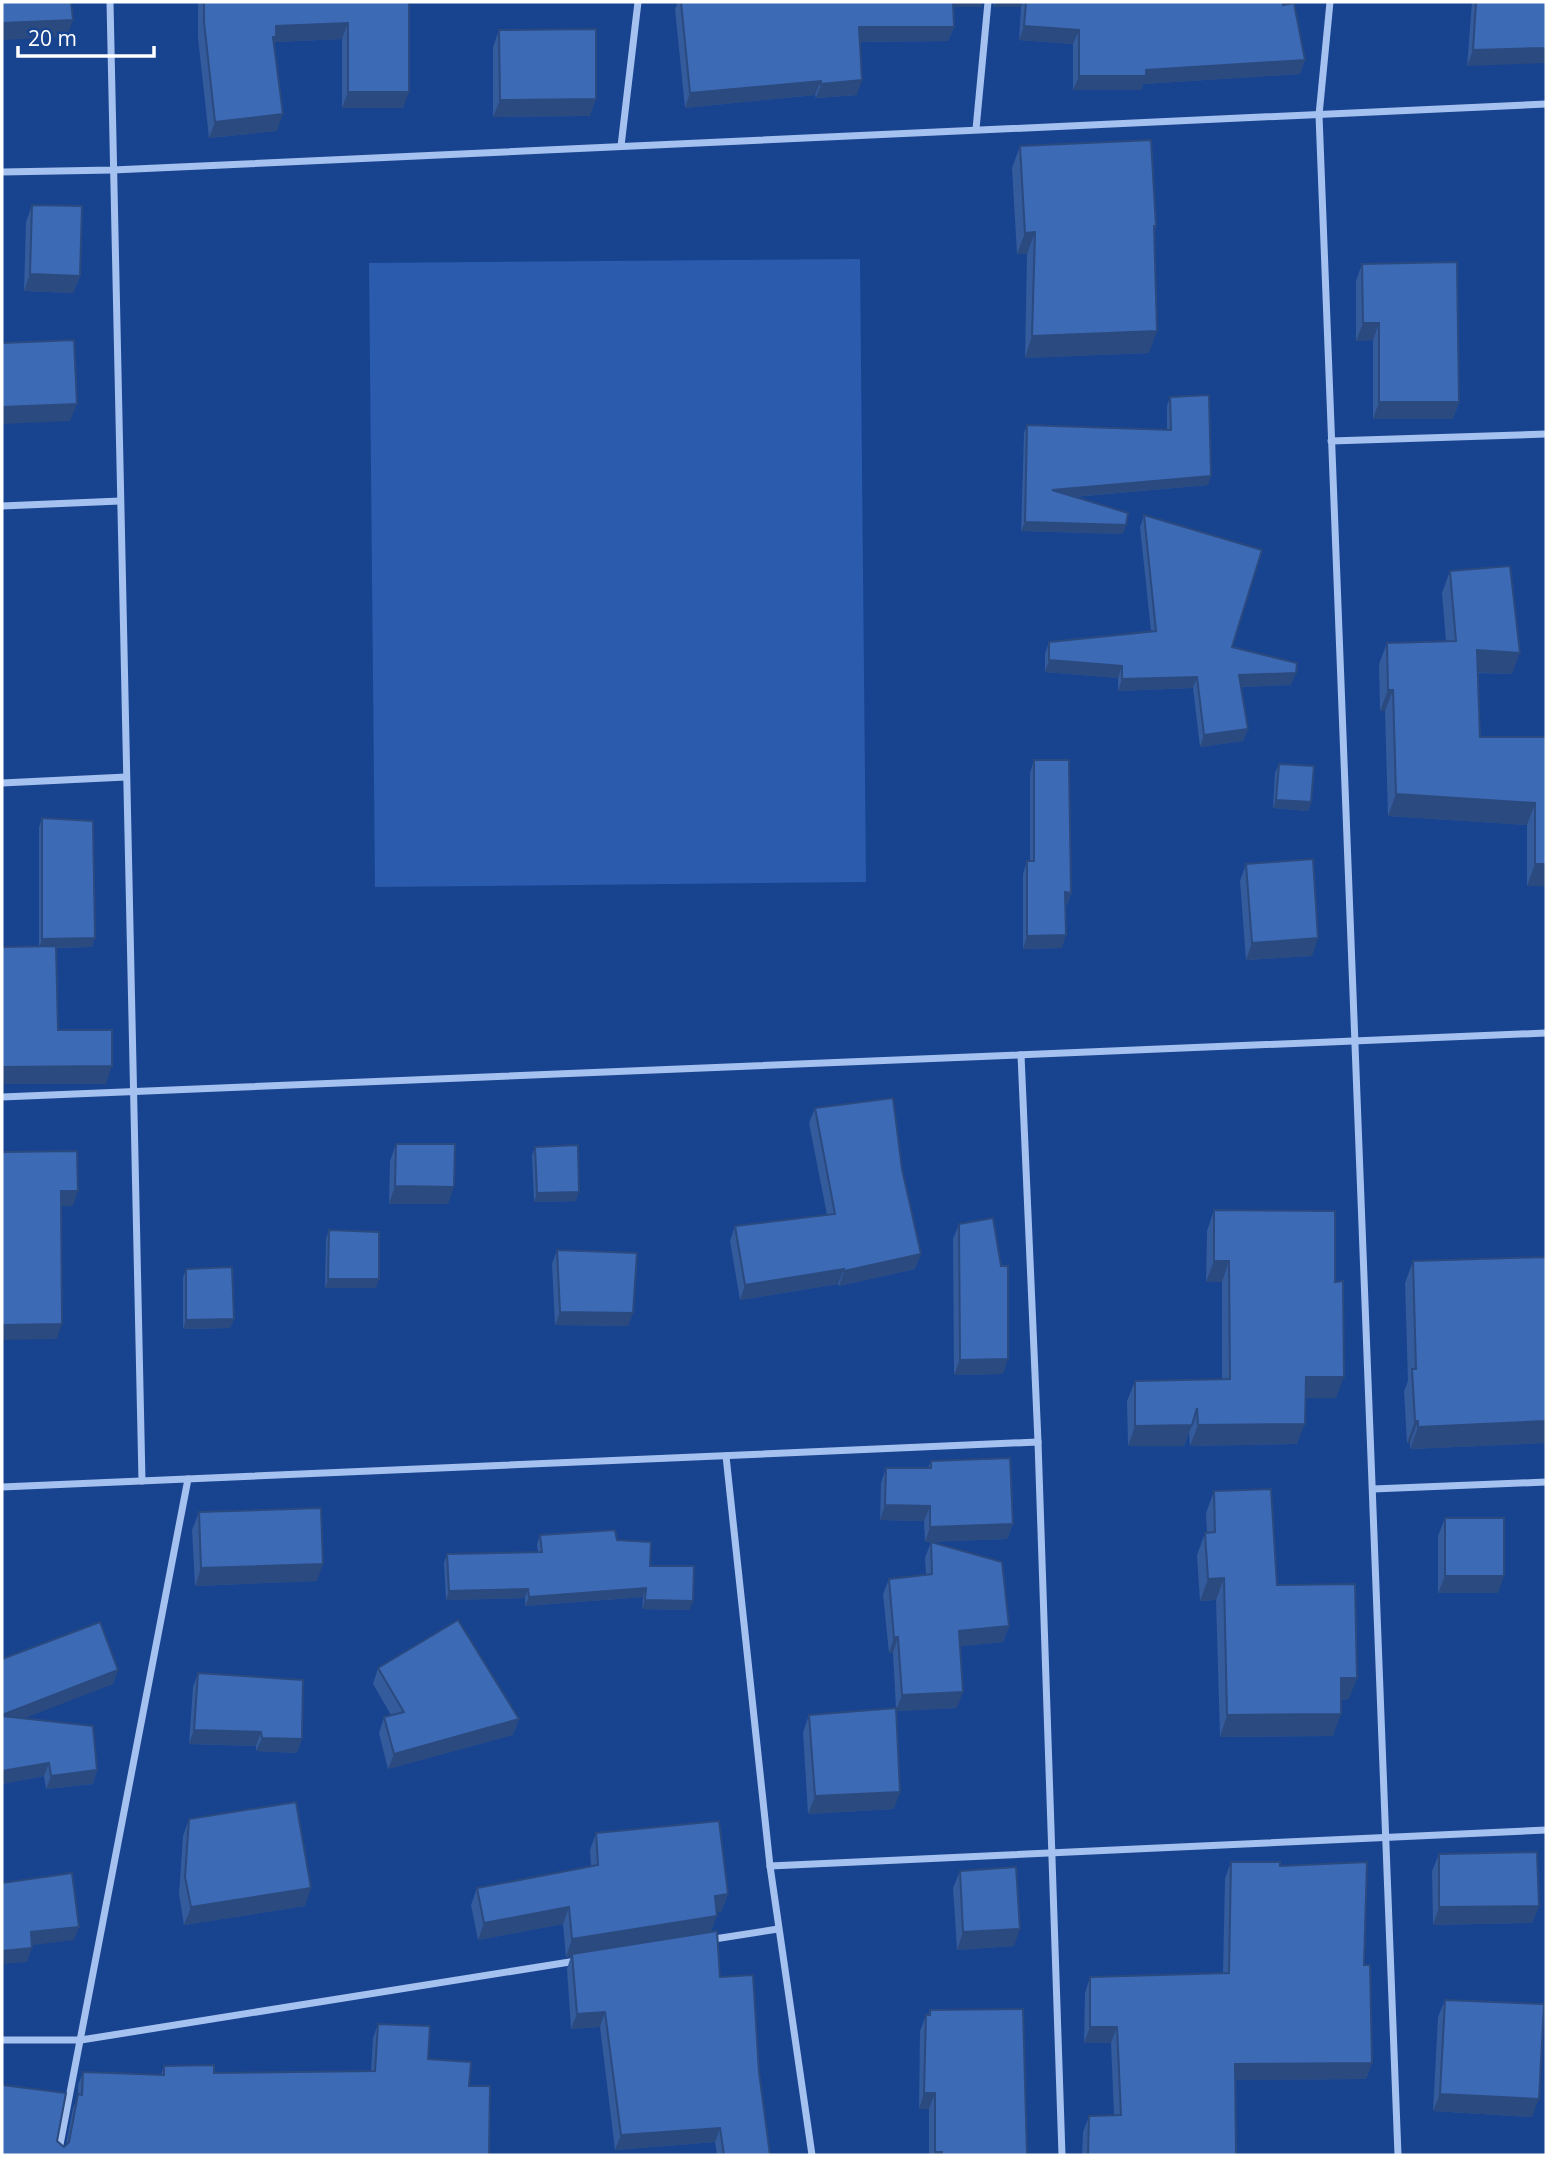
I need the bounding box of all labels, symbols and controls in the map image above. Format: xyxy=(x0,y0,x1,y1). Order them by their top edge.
scale bar xyxy=(18,14,154,58)
text: 20 m xyxy=(28,24,77,52)

